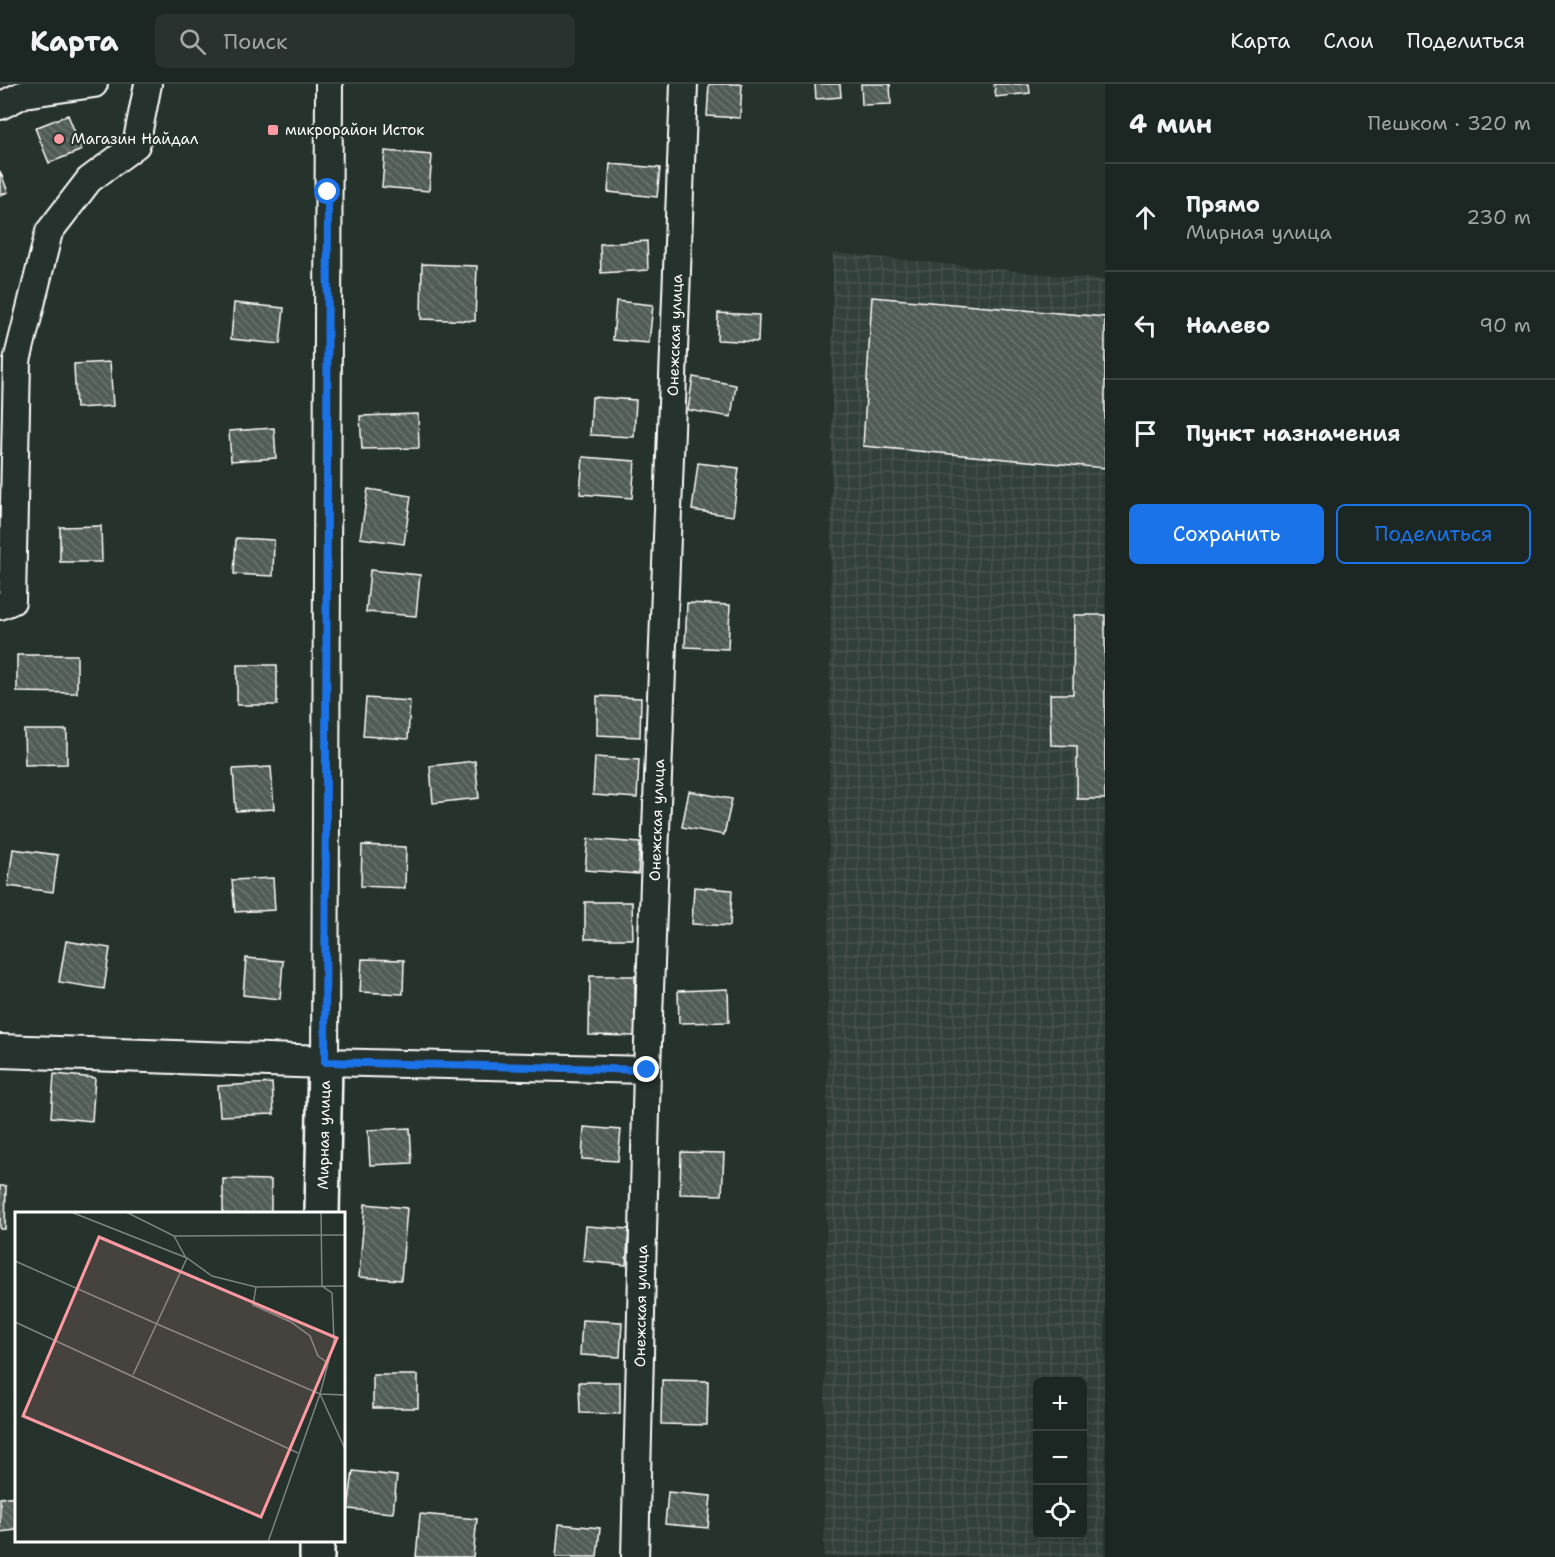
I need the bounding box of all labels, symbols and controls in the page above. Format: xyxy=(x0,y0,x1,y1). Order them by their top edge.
search box xyxy=(155,14,575,68)
text: Карта xyxy=(30,22,119,60)
icon: search xyxy=(176,25,209,58)
text: Поиск xyxy=(224,27,288,56)
text: Карта xyxy=(1230,27,1290,55)
text: Слои xyxy=(1323,27,1374,55)
text: Поделиться xyxy=(1407,27,1525,55)
text: 4 мин xyxy=(1129,106,1212,141)
text: Пешком · 320 m xyxy=(1368,110,1531,136)
place label: микрорайон Исток xyxy=(285,120,424,140)
marker: микрорайон Исток xyxy=(266,123,280,137)
place label: Магазин Найдал xyxy=(71,129,199,149)
marker: Магазин Найдал xyxy=(52,132,66,146)
route start xyxy=(314,178,340,204)
text: Прямо xyxy=(1186,190,1260,219)
icon: ahead xyxy=(1129,201,1162,234)
text: 230 m xyxy=(1466,204,1531,230)
text: Мирная улица xyxy=(1186,219,1332,245)
street label: Онежская улица xyxy=(663,273,687,396)
icon: left xyxy=(1129,309,1162,342)
text: Налево xyxy=(1186,311,1270,340)
text: 90 m xyxy=(1479,312,1531,338)
icon: arrive xyxy=(1129,417,1162,450)
text: Пункт назначения xyxy=(1186,419,1400,448)
button: Сохранить xyxy=(1129,504,1324,564)
button: Поделиться xyxy=(1336,504,1531,564)
street label: Онежская улица xyxy=(645,758,669,881)
route end xyxy=(633,1056,659,1082)
street label: Мирная улица xyxy=(313,1079,335,1190)
inset map xyxy=(15,1212,345,1542)
street label: Онежская улица xyxy=(630,1244,652,1367)
map controls xyxy=(1033,1377,1087,1539)
button: + xyxy=(1033,1377,1087,1431)
button: − xyxy=(1033,1431,1087,1485)
button: locate xyxy=(1033,1485,1087,1539)

